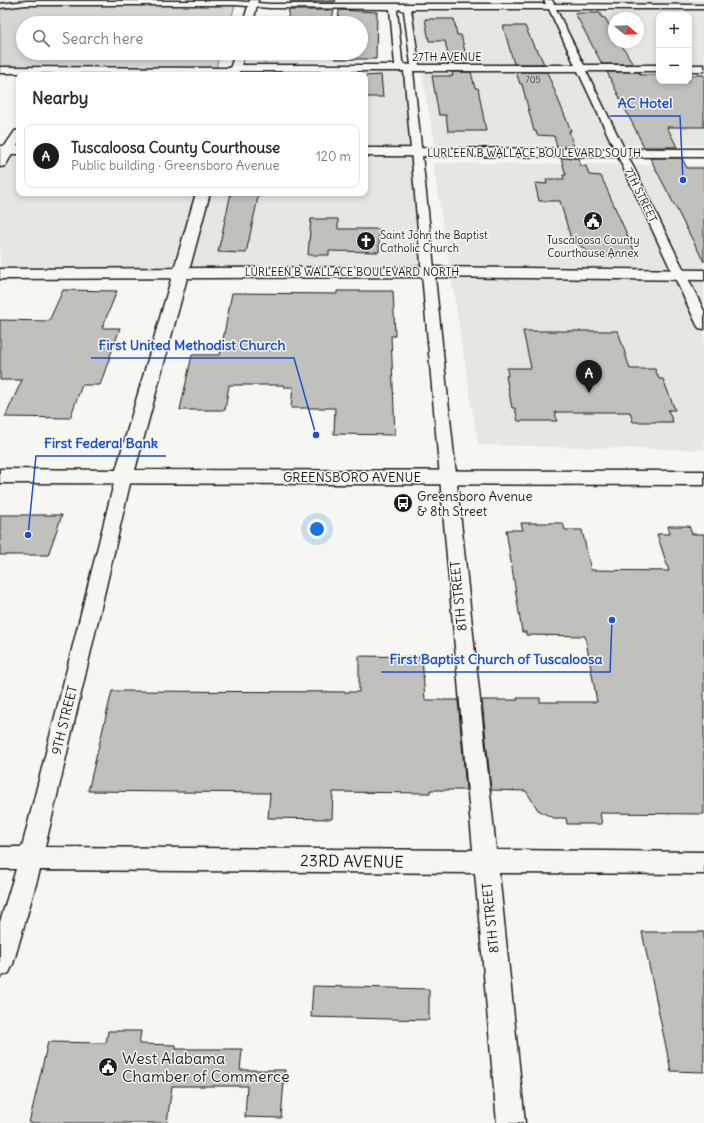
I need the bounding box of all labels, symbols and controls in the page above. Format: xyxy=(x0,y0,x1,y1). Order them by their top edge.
north arrow xyxy=(608,12,644,48)
map controls xyxy=(656,12,692,84)
button: + xyxy=(656,12,692,48)
search box xyxy=(16,16,368,60)
icon: search xyxy=(30,27,52,49)
text: Search here xyxy=(62,29,143,48)
button: − xyxy=(656,48,692,84)
street label: 27TH AVENUE xyxy=(412,50,482,64)
house number: 705 xyxy=(525,74,541,85)
text: Nearby xyxy=(32,87,88,109)
callout: AC Hotel xyxy=(610,90,680,116)
text: AC Hotel xyxy=(618,94,672,112)
text: Tuscaloosa County Courthouse xyxy=(71,138,280,157)
street label: LURLEEN B WALLACE BOULEVARD SOUTH xyxy=(427,146,641,160)
text: A xyxy=(42,148,50,165)
text: 120 m xyxy=(316,148,351,165)
text: Public building · Greensboro Avenue xyxy=(71,157,280,174)
street label: 7TH STREET xyxy=(622,165,660,225)
public building icon: Tuscaloosa County Courthouse Annex xyxy=(582,210,604,232)
place label: Saint John the Baptist Catholic Church xyxy=(380,228,488,255)
church icon: Saint John the Baptist Catholic Church xyxy=(355,230,377,252)
place label: Tuscaloosa County Courthouse Annex xyxy=(547,233,639,260)
street label: LURLEEN B WALLACE BOULEVARD NORTH xyxy=(245,265,459,279)
callout: First United Methodist Church xyxy=(91,332,294,358)
text: First United Methodist Church xyxy=(99,336,285,354)
pin: A xyxy=(576,360,602,393)
callout: First Federal Bank xyxy=(36,430,166,456)
text: First Federal Bank xyxy=(44,434,158,452)
street label: GREENSBORO AVENUE xyxy=(283,469,421,486)
place label: Greensboro Avenue & 8th Street xyxy=(417,488,532,520)
bus stop icon: Greensboro Avenue & 8th Street xyxy=(392,492,414,514)
your location xyxy=(307,519,327,539)
street label: 8TH STREET xyxy=(446,560,471,632)
callout: First Baptist Church of Tuscaloosa xyxy=(381,646,610,672)
text: First Baptist Church of Tuscaloosa xyxy=(390,650,602,668)
street label: 9TH STREET xyxy=(48,684,81,757)
street label: 23RD AVENUE xyxy=(300,850,404,872)
street label: 8TH STREET xyxy=(478,882,503,954)
place label: West Alabama Chamber of Commerce xyxy=(122,1048,290,1086)
public building icon: West Alabama Chamber of Commerce xyxy=(97,1056,119,1078)

